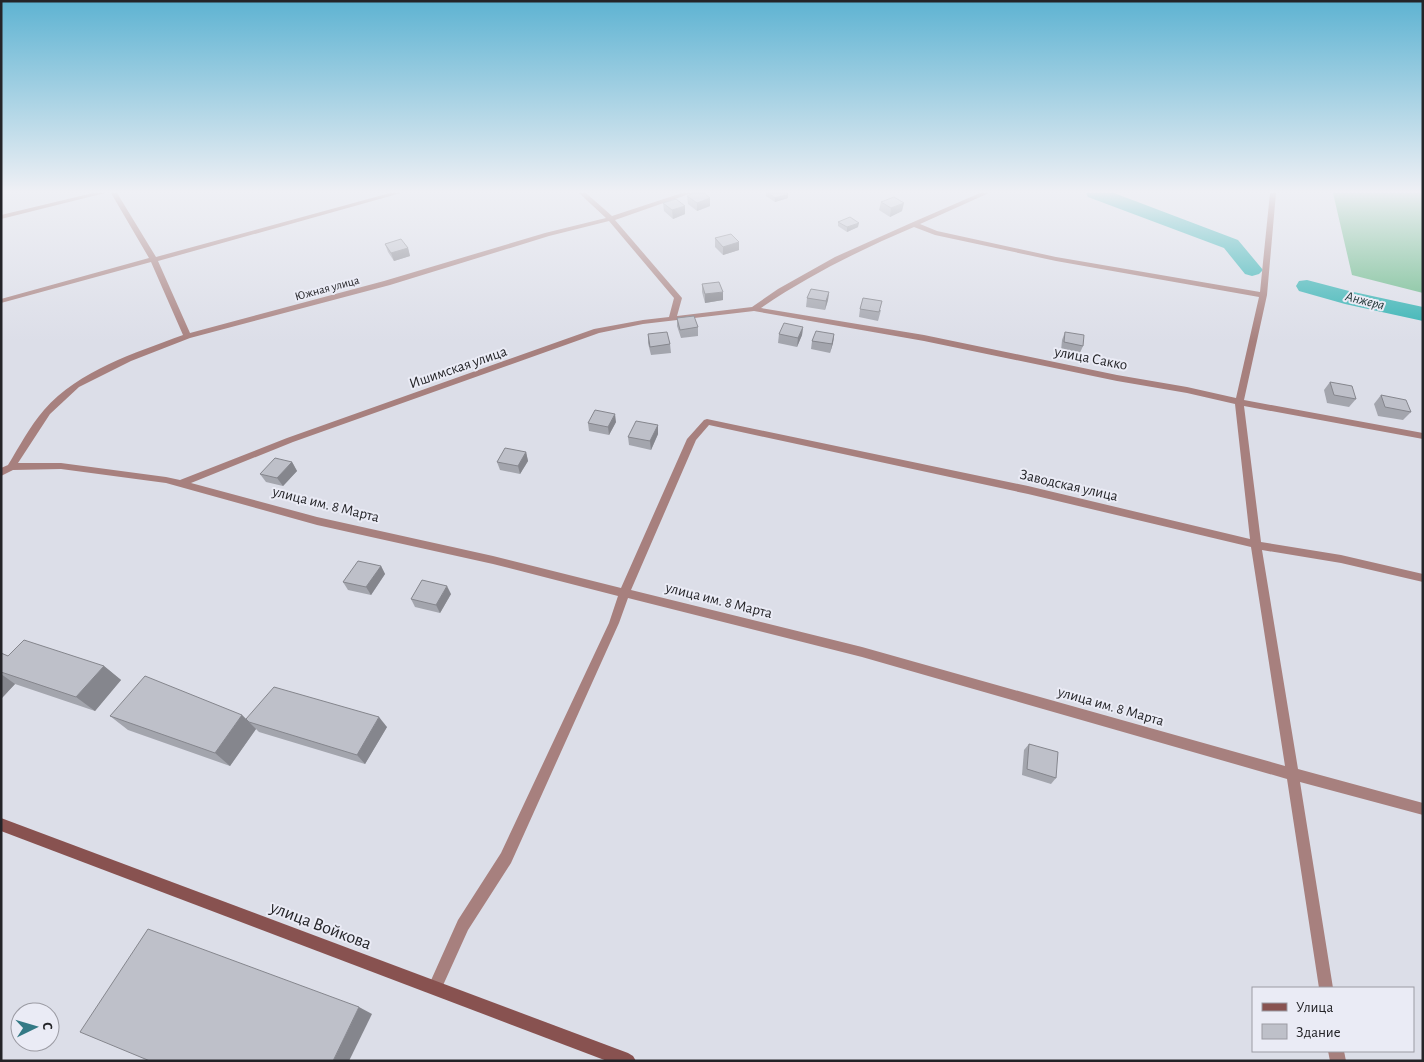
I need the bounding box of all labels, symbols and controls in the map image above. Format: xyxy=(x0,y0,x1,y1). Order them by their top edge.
street label: Южная улица xyxy=(293,274,361,303)
water label: Анжера xyxy=(1343,289,1386,313)
street label: Ишимская улица xyxy=(407,344,509,391)
street label: улица Сакко xyxy=(1052,344,1129,373)
street label: Заводская улица xyxy=(1018,467,1120,504)
street label: улица им. 8 Марта xyxy=(270,484,381,525)
street label: улица им. 8 Марта xyxy=(663,580,774,621)
street label: улица им. 8 Марта xyxy=(1055,684,1166,729)
street label: улица Войкова xyxy=(267,898,374,953)
legend xyxy=(1252,987,1414,1052)
text: Улица xyxy=(1296,1000,1333,1015)
north arrow xyxy=(10,1002,60,1052)
text: С xyxy=(40,1021,54,1031)
text: Здание xyxy=(1296,1025,1341,1040)

